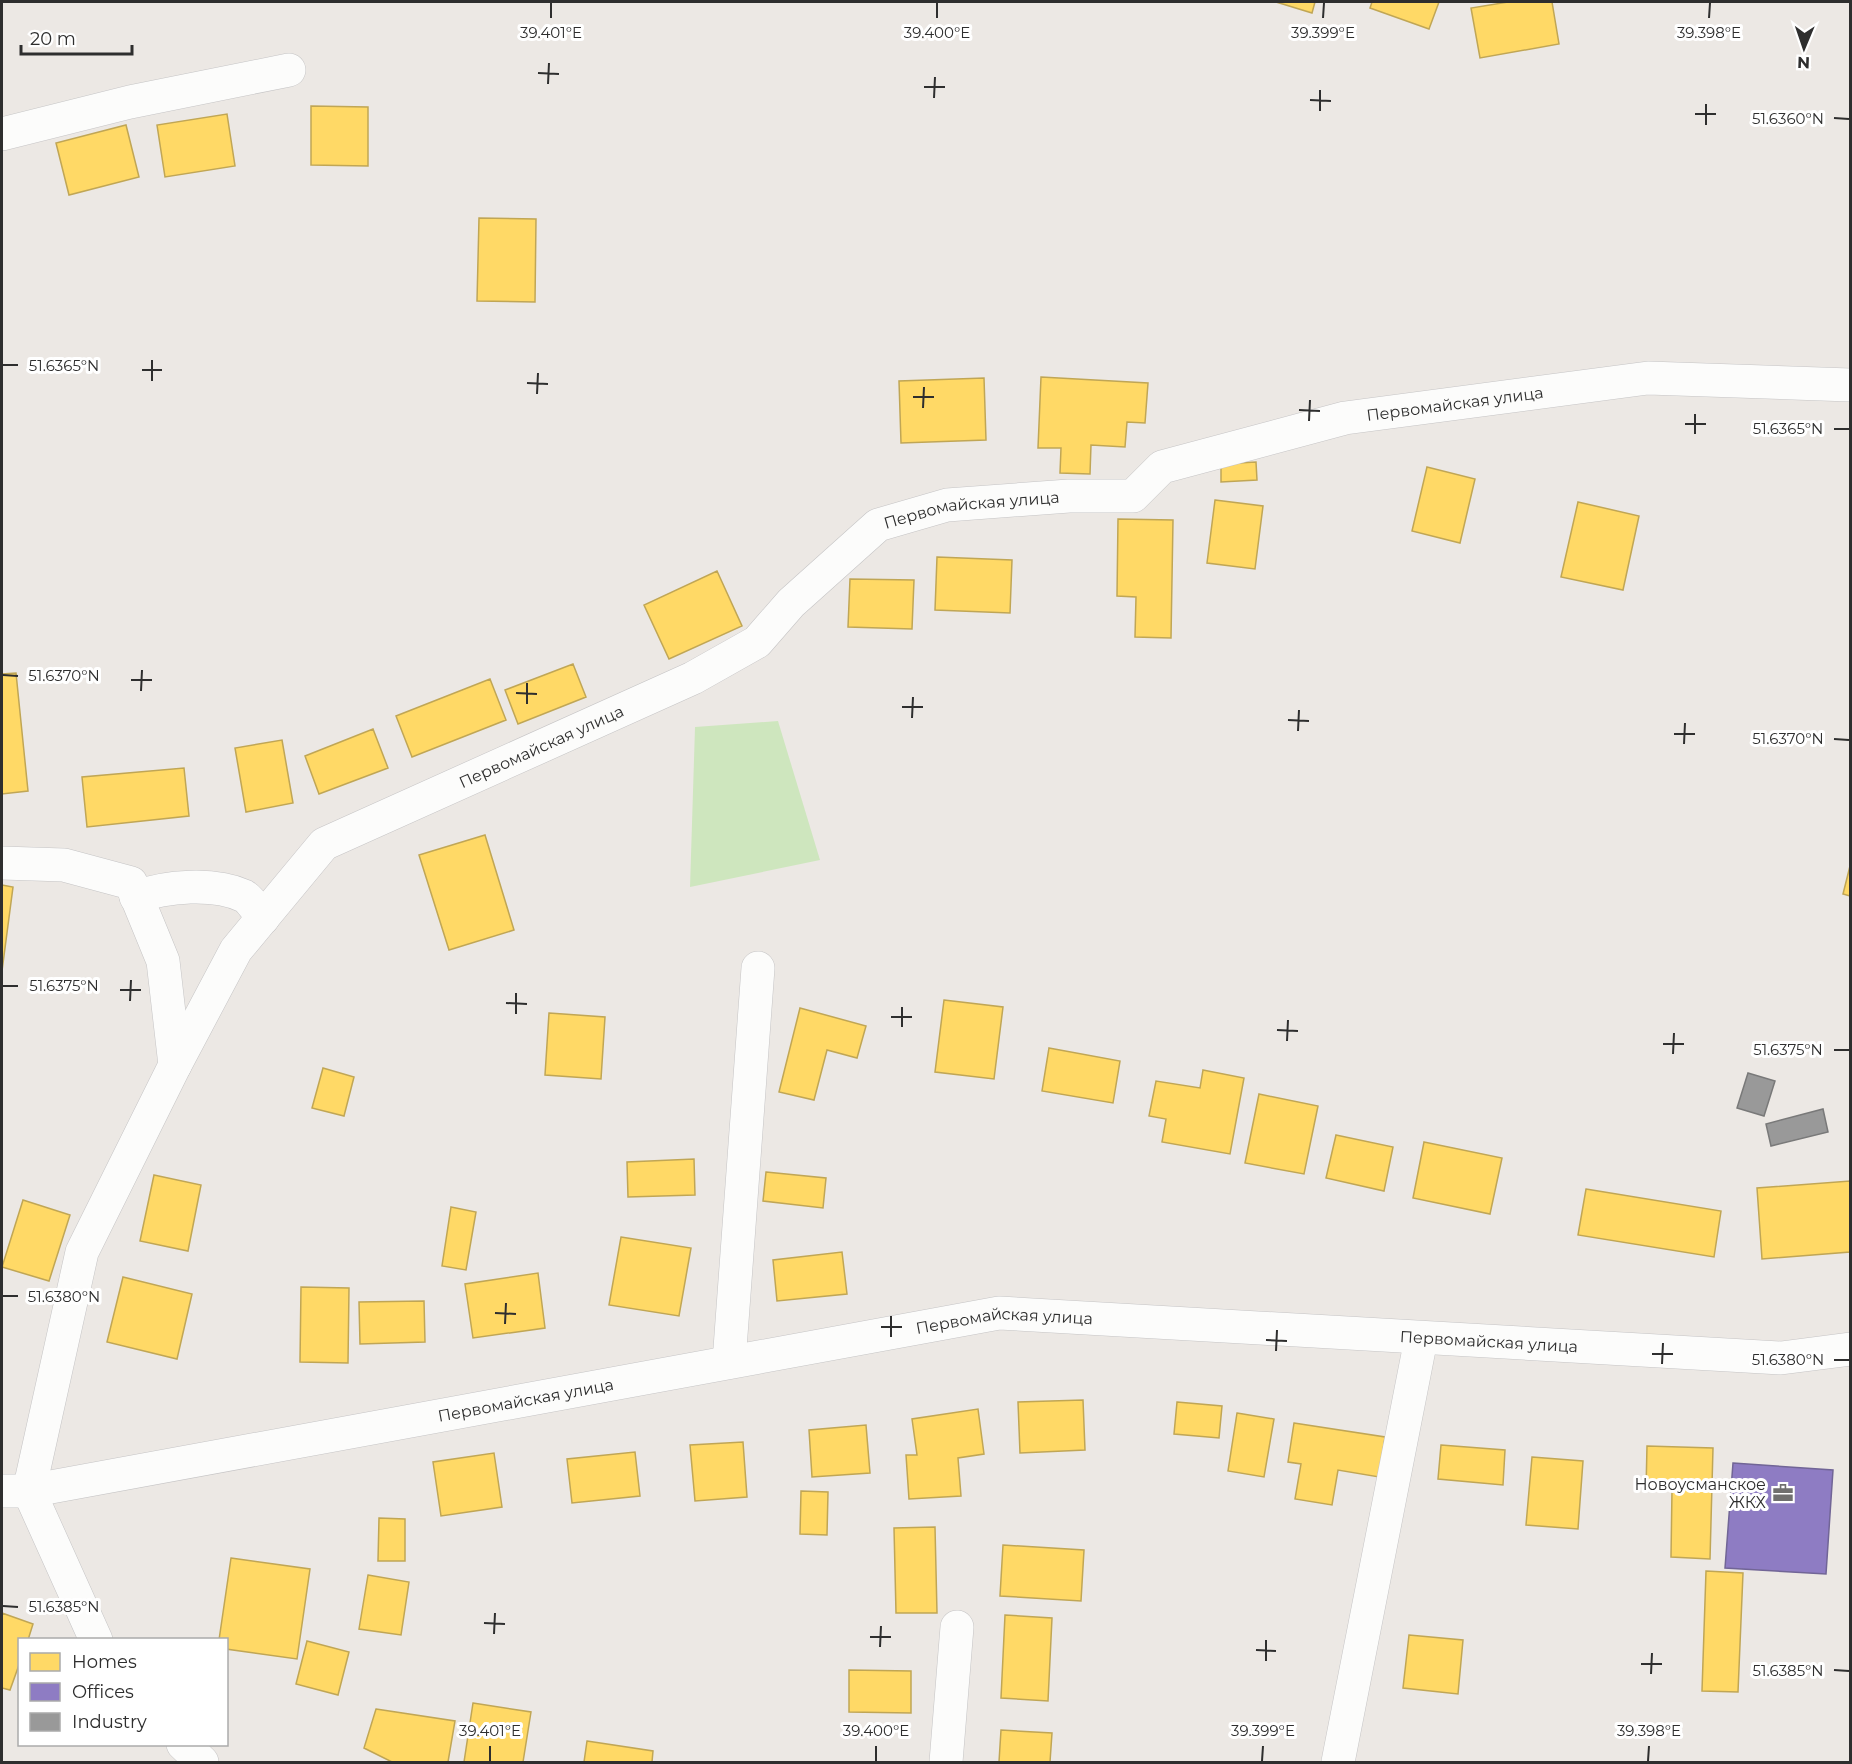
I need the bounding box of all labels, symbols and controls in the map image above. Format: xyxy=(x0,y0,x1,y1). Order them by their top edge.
scale bar xyxy=(21,18,132,56)
north arrow xyxy=(1774,18,1834,78)
text: 39.401°E xyxy=(520,23,582,42)
text: 39.400°E xyxy=(904,23,970,42)
text: 39.399°E xyxy=(1291,23,1355,42)
text: 39.398°E xyxy=(1677,23,1741,42)
text: 20 m xyxy=(30,28,76,50)
text: N xyxy=(1797,53,1810,72)
text: 51.6360°N xyxy=(1752,109,1824,128)
text: 51.6365°N xyxy=(29,356,99,375)
street label: Первомайская улица xyxy=(1365,382,1544,425)
text: 51.6365°N xyxy=(1753,419,1823,438)
street label: Первомайская улица xyxy=(881,487,1060,532)
text: 51.6370°N xyxy=(28,666,100,685)
street label: Первомайская улица xyxy=(456,701,626,792)
text: 51.6370°N xyxy=(1752,729,1824,748)
text: 51.6375°N xyxy=(29,976,99,995)
text: 51.6375°N xyxy=(1753,1040,1823,1059)
text: 51.6380°N xyxy=(28,1287,100,1306)
street label: Первомайская улица xyxy=(914,1303,1093,1338)
street label: Первомайская улица xyxy=(1399,1327,1579,1356)
text: 51.6380°N xyxy=(1752,1350,1824,1369)
street label: Первомайская улица xyxy=(436,1374,615,1425)
place label: Новоусманское ЖКХ xyxy=(1634,1475,1767,1512)
office icon: Новоусманское ЖКХ xyxy=(1771,1481,1795,1505)
text: 51.6385°N xyxy=(29,1597,99,1616)
legend xyxy=(18,1638,228,1746)
text: Homes xyxy=(72,1651,137,1673)
text: 51.6385°N xyxy=(1753,1661,1823,1680)
text: Offices xyxy=(72,1681,134,1703)
text: Industry xyxy=(72,1711,147,1733)
text: 39.401°E xyxy=(459,1721,521,1740)
text: 39.400°E xyxy=(843,1721,909,1740)
text: 39.399°E xyxy=(1231,1721,1295,1740)
text: 39.398°E xyxy=(1617,1721,1681,1740)

